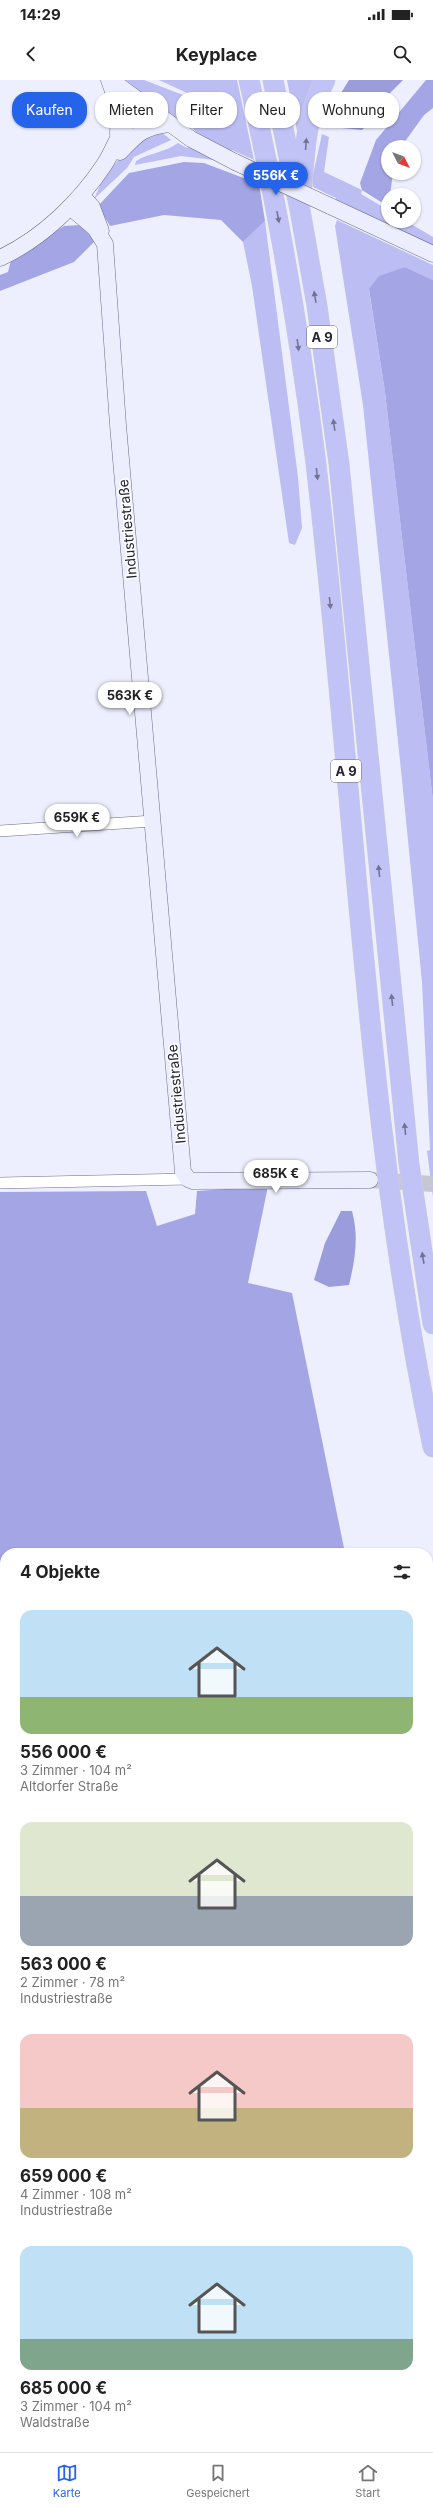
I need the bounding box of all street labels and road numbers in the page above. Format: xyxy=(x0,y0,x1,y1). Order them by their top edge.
road number: A 9 xyxy=(307,326,337,348)
street label: Industriestraße xyxy=(114,479,140,579)
road number: A 9 xyxy=(331,760,361,782)
street label: Industriestraße xyxy=(163,1044,189,1144)

